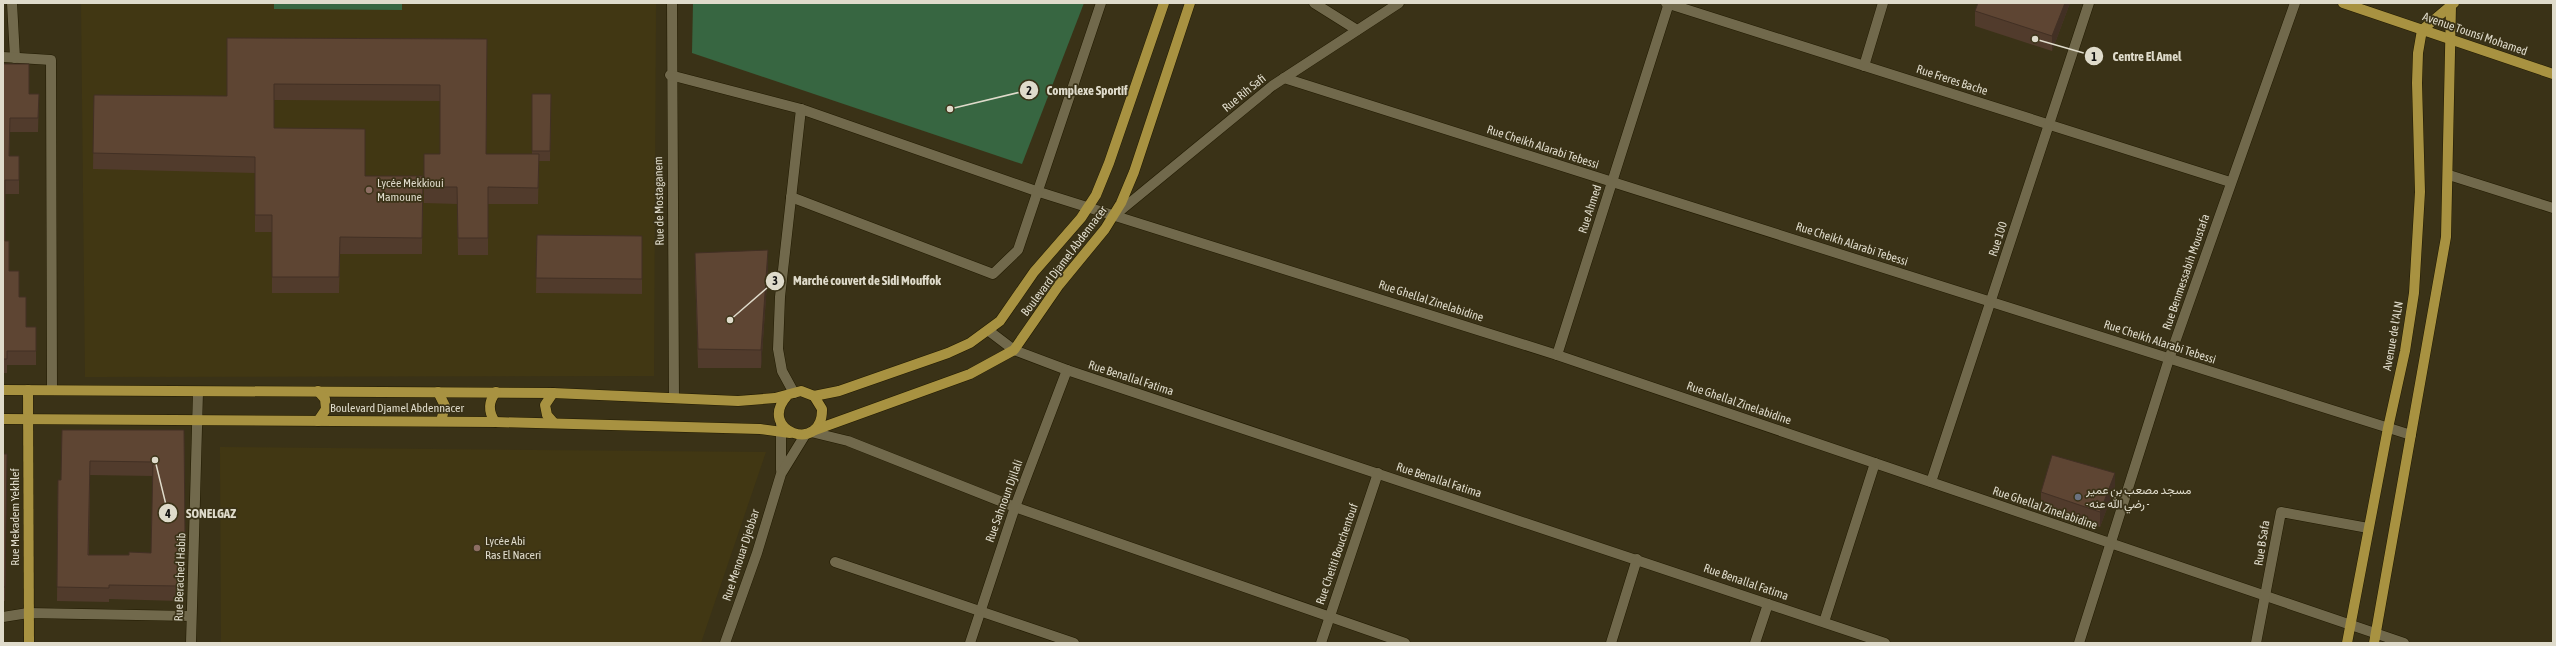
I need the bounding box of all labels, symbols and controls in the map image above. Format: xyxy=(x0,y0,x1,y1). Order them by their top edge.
street label: Avenue Tounsi Mohamed xyxy=(2421,9,2529,59)
callout: Centre El Amel xyxy=(2084,44,2189,69)
text: Centre El Amel xyxy=(2112,49,2182,64)
text: 1 xyxy=(2091,50,2097,64)
street label: Rue Freres Bache xyxy=(1914,62,1990,98)
street label: Rue Rih Safi xyxy=(1219,71,1269,115)
callout: Complexe Sportif xyxy=(1019,78,1136,103)
text: Complexe Sportif xyxy=(1046,83,1128,98)
text: 2 xyxy=(1026,84,1032,98)
street label: Rue Cheikh Alarabi Tebessi xyxy=(1485,122,1601,172)
street label: Rue de Mostaganem xyxy=(651,156,667,246)
place label: Lycée Mekkioui Mamoune xyxy=(377,176,444,204)
street label: Rue Ahmed xyxy=(1576,183,1604,235)
marker: Lycée Mekkioui Mamoune xyxy=(364,185,374,195)
street label: Boulevard Djamel Abdennacer xyxy=(1018,203,1110,319)
street label: Rue Benmessabih Moustafa xyxy=(2160,212,2212,332)
street label: Rue Cheikh Alarabi Tebessi xyxy=(1794,219,1910,269)
street label: Rue 100 xyxy=(1986,219,2010,258)
callout: Marché couvert de Sidi Mouffok xyxy=(765,268,949,293)
text: Marché couvert de Sidi Mouffok xyxy=(793,273,941,288)
text: 3 xyxy=(772,274,778,288)
street label: Rue Ghellal Zinelabidine xyxy=(1377,277,1485,325)
street label: Avenue de l'ALN xyxy=(2380,300,2406,372)
street label: Rue Cheikh Alarabi Tebessi xyxy=(2102,317,2218,367)
street label: Rue Benallal Fatima xyxy=(1087,358,1175,398)
street label: Rue Ghellal Zinelabidine xyxy=(1685,379,1793,427)
street label: Boulevard Djamel Abdennacer xyxy=(330,401,465,415)
street label: Rue Sahnoun Djilali xyxy=(983,458,1025,544)
street label: Rue Benallal Fatima xyxy=(1395,460,1483,500)
street label: Rue Mekadem Yekhlef xyxy=(8,467,22,566)
place label: مسجد مصعب بن عمير -رضي الله عنه - xyxy=(2085,483,2192,514)
street label: Rue Ghellal Zinelabidine xyxy=(1991,484,2099,532)
marker: مسجد مصعب بن عمير -رضي الله عنه - xyxy=(2073,492,2083,502)
callout: SONELGAZ xyxy=(158,501,244,526)
street label: Rue Chetiti Bouchentouf xyxy=(1313,501,1361,607)
text: SONELGAZ xyxy=(186,506,236,521)
text: 4 xyxy=(164,507,171,521)
street label: Rue Menouar Djebbar xyxy=(720,507,763,603)
street label: Rue B Safa xyxy=(2252,519,2272,567)
street label: Rue Berached Habib xyxy=(171,532,189,622)
place label: Lycée Abi Ras El Naceri xyxy=(485,534,541,562)
marker: Lycée Abi Ras El Naceri xyxy=(472,543,482,553)
street label: Rue Benallal Fatima xyxy=(1702,561,1790,603)

